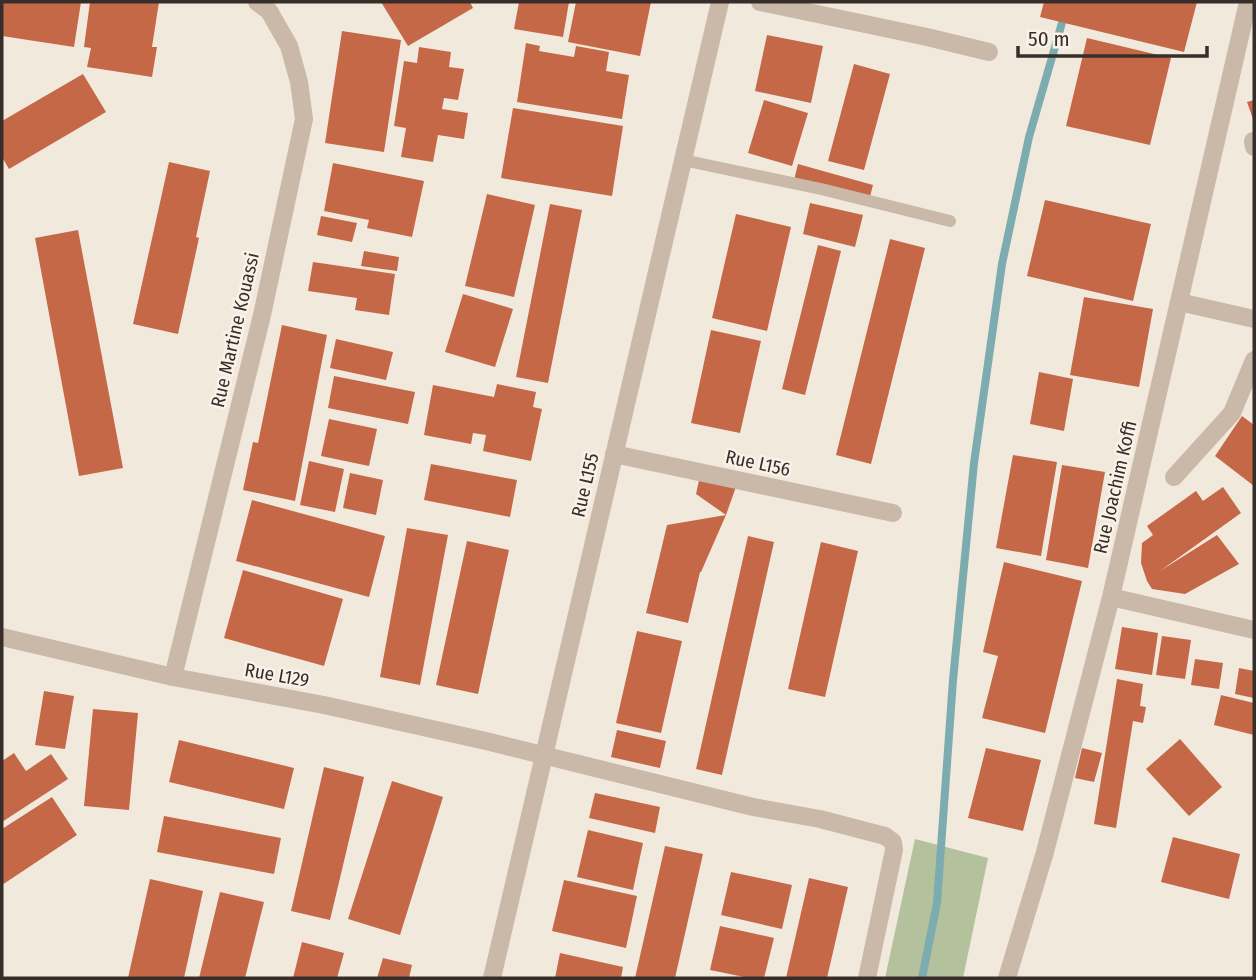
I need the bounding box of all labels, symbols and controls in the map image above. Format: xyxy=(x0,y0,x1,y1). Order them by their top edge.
scale bar xyxy=(1018,14,1207,58)
text: 50 m xyxy=(1028,26,1070,52)
street label: Rue Martine Kouassi xyxy=(206,250,264,410)
street label: Rue Joachim Koffi xyxy=(1088,418,1142,556)
street label: Rue L156 xyxy=(723,445,793,481)
street label: Rue L155 xyxy=(566,451,604,519)
street label: Rue L129 xyxy=(243,658,311,692)

